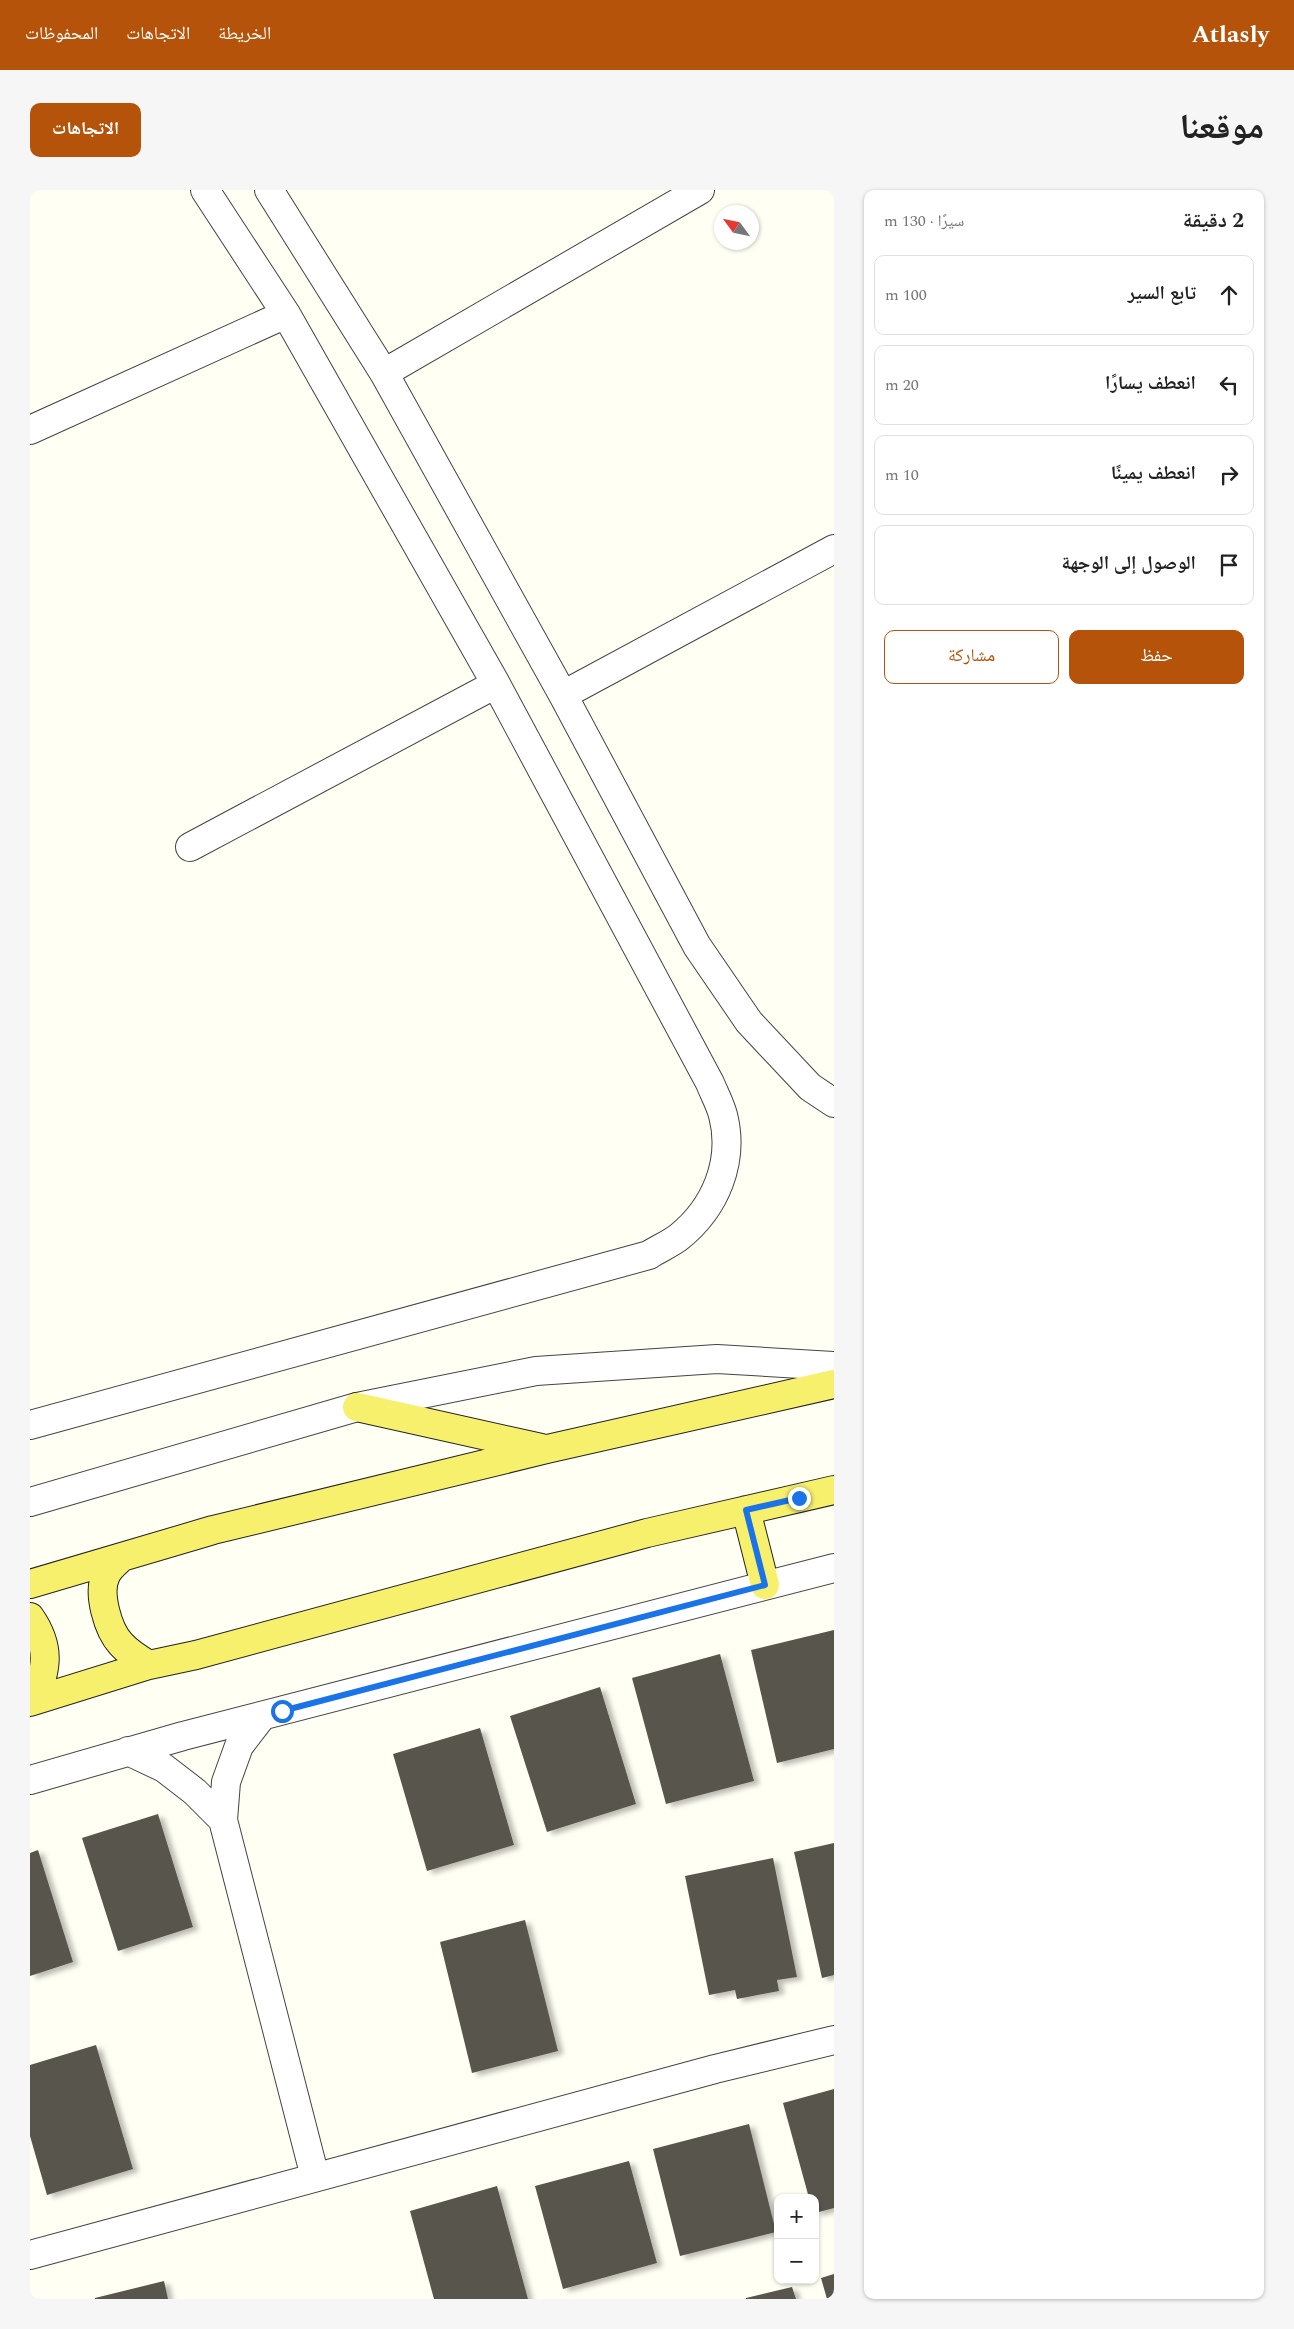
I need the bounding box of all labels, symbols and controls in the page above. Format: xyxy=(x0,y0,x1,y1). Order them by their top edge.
text: Atlasly xyxy=(1192,17,1269,53)
text: المحفوظات xyxy=(25,20,98,47)
text: الاتجاهات xyxy=(126,20,190,47)
text: الخريطة xyxy=(218,20,271,47)
text: موقعنا xyxy=(1179,101,1264,154)
button: الاتجاهات xyxy=(30,103,141,157)
north arrow xyxy=(714,205,759,250)
text: 2 دقيقة xyxy=(1183,205,1244,237)
text: سيرًا · 130 m xyxy=(884,209,964,233)
text: تابع السير xyxy=(1128,279,1196,308)
icon: ahead xyxy=(1215,281,1243,309)
text: 100 m xyxy=(885,283,927,307)
text: انعطف يسارًا xyxy=(1105,369,1196,398)
icon: left xyxy=(1215,371,1243,399)
text: 20 m xyxy=(885,373,919,397)
text: انعطف يمينًا xyxy=(1111,459,1196,488)
icon: right xyxy=(1215,461,1243,489)
text: 10 m xyxy=(885,463,919,487)
text: الوصول إلى الوجهة xyxy=(1062,549,1196,578)
icon: arrive xyxy=(1215,551,1243,579)
button: مشاركة xyxy=(884,630,1059,684)
button: حفظ xyxy=(1069,630,1244,684)
route end xyxy=(788,1487,811,1510)
route start xyxy=(271,1700,294,1723)
map controls xyxy=(774,2194,819,2284)
button: + xyxy=(774,2194,819,2239)
button: − xyxy=(774,2239,819,2284)

